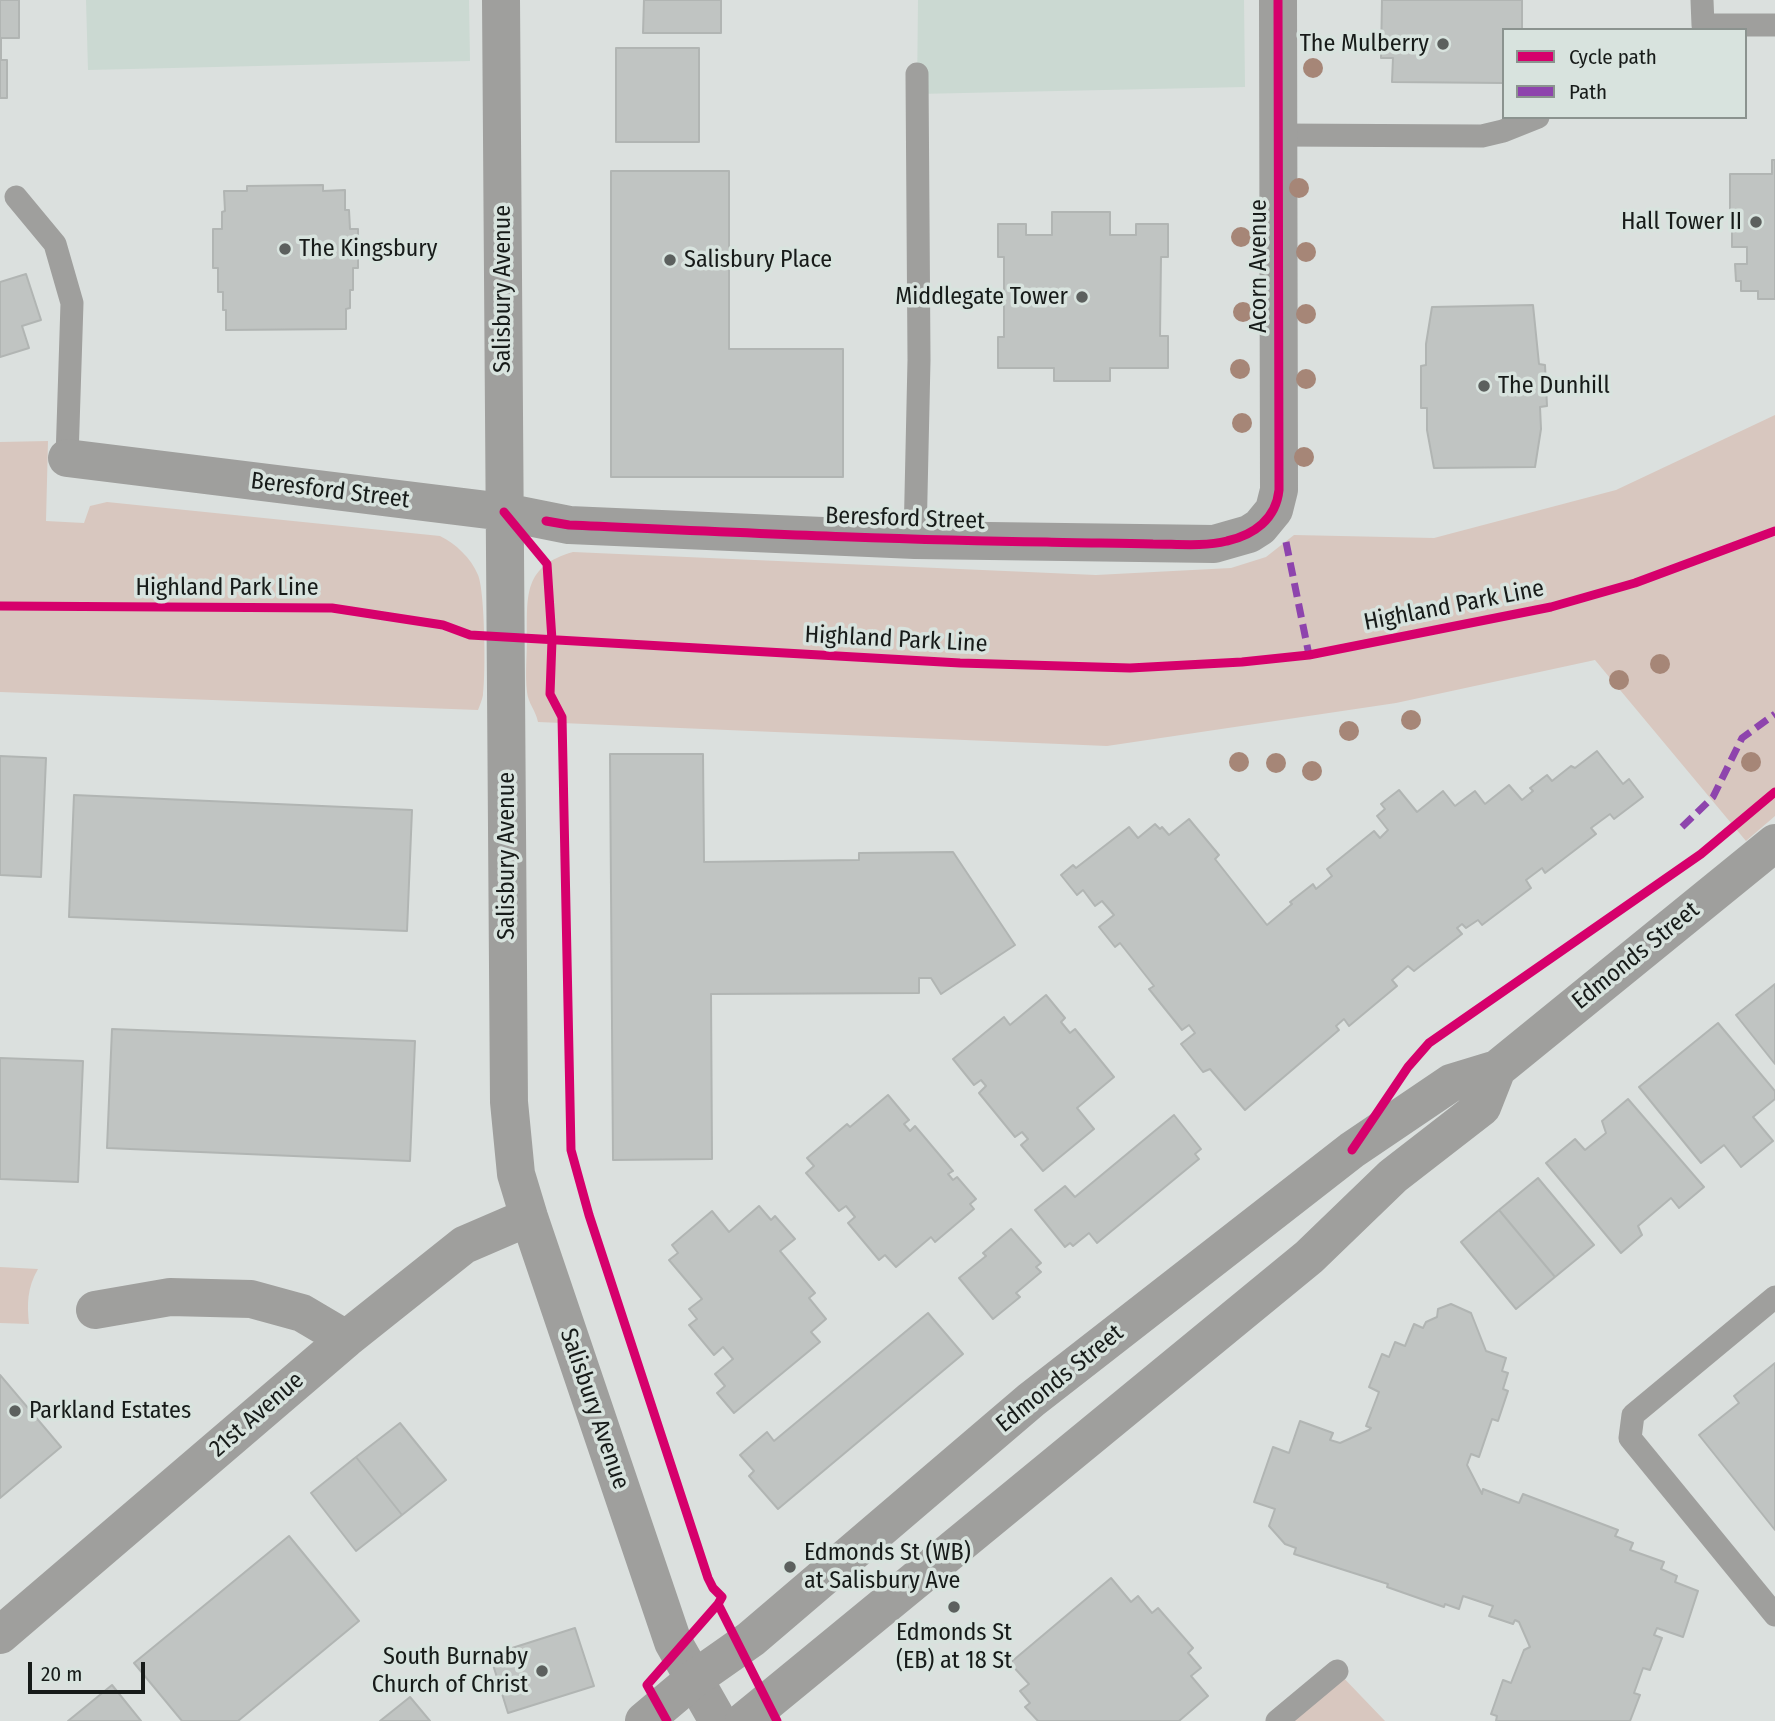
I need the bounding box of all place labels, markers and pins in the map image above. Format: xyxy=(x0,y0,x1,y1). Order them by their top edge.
place label: The Mulberry xyxy=(1300,30,1429,58)
marker: The Mulberry xyxy=(1435,36,1451,52)
place label: Hall Tower II xyxy=(1621,208,1742,236)
marker: Hall Tower II xyxy=(1748,214,1764,230)
place label: The Kingsbury xyxy=(299,235,437,263)
marker: The Kingsbury xyxy=(277,241,293,257)
place label: Salisbury Place xyxy=(684,246,832,274)
marker: Salisbury Place xyxy=(662,252,678,268)
place label: Middlegate Tower xyxy=(895,283,1068,311)
marker: Middlegate Tower xyxy=(1074,289,1090,305)
place label: The Dunhill xyxy=(1498,372,1610,400)
marker: The Dunhill xyxy=(1476,378,1492,394)
place label: Parkland Estates xyxy=(29,1397,191,1425)
marker: Parkland Estates xyxy=(7,1403,23,1419)
place label: Edmonds St (WB) at Salisbury Ave xyxy=(804,1539,971,1595)
marker: Edmonds St (WB) at Salisbury Ave xyxy=(782,1559,798,1575)
marker: Edmonds St (EB) at 18 St xyxy=(946,1599,962,1615)
place label: Edmonds St (EB) at 18 St xyxy=(896,1619,1012,1675)
place label: South Burnaby Church of Christ xyxy=(372,1643,528,1699)
marker: South Burnaby Church of Christ xyxy=(534,1663,550,1679)

